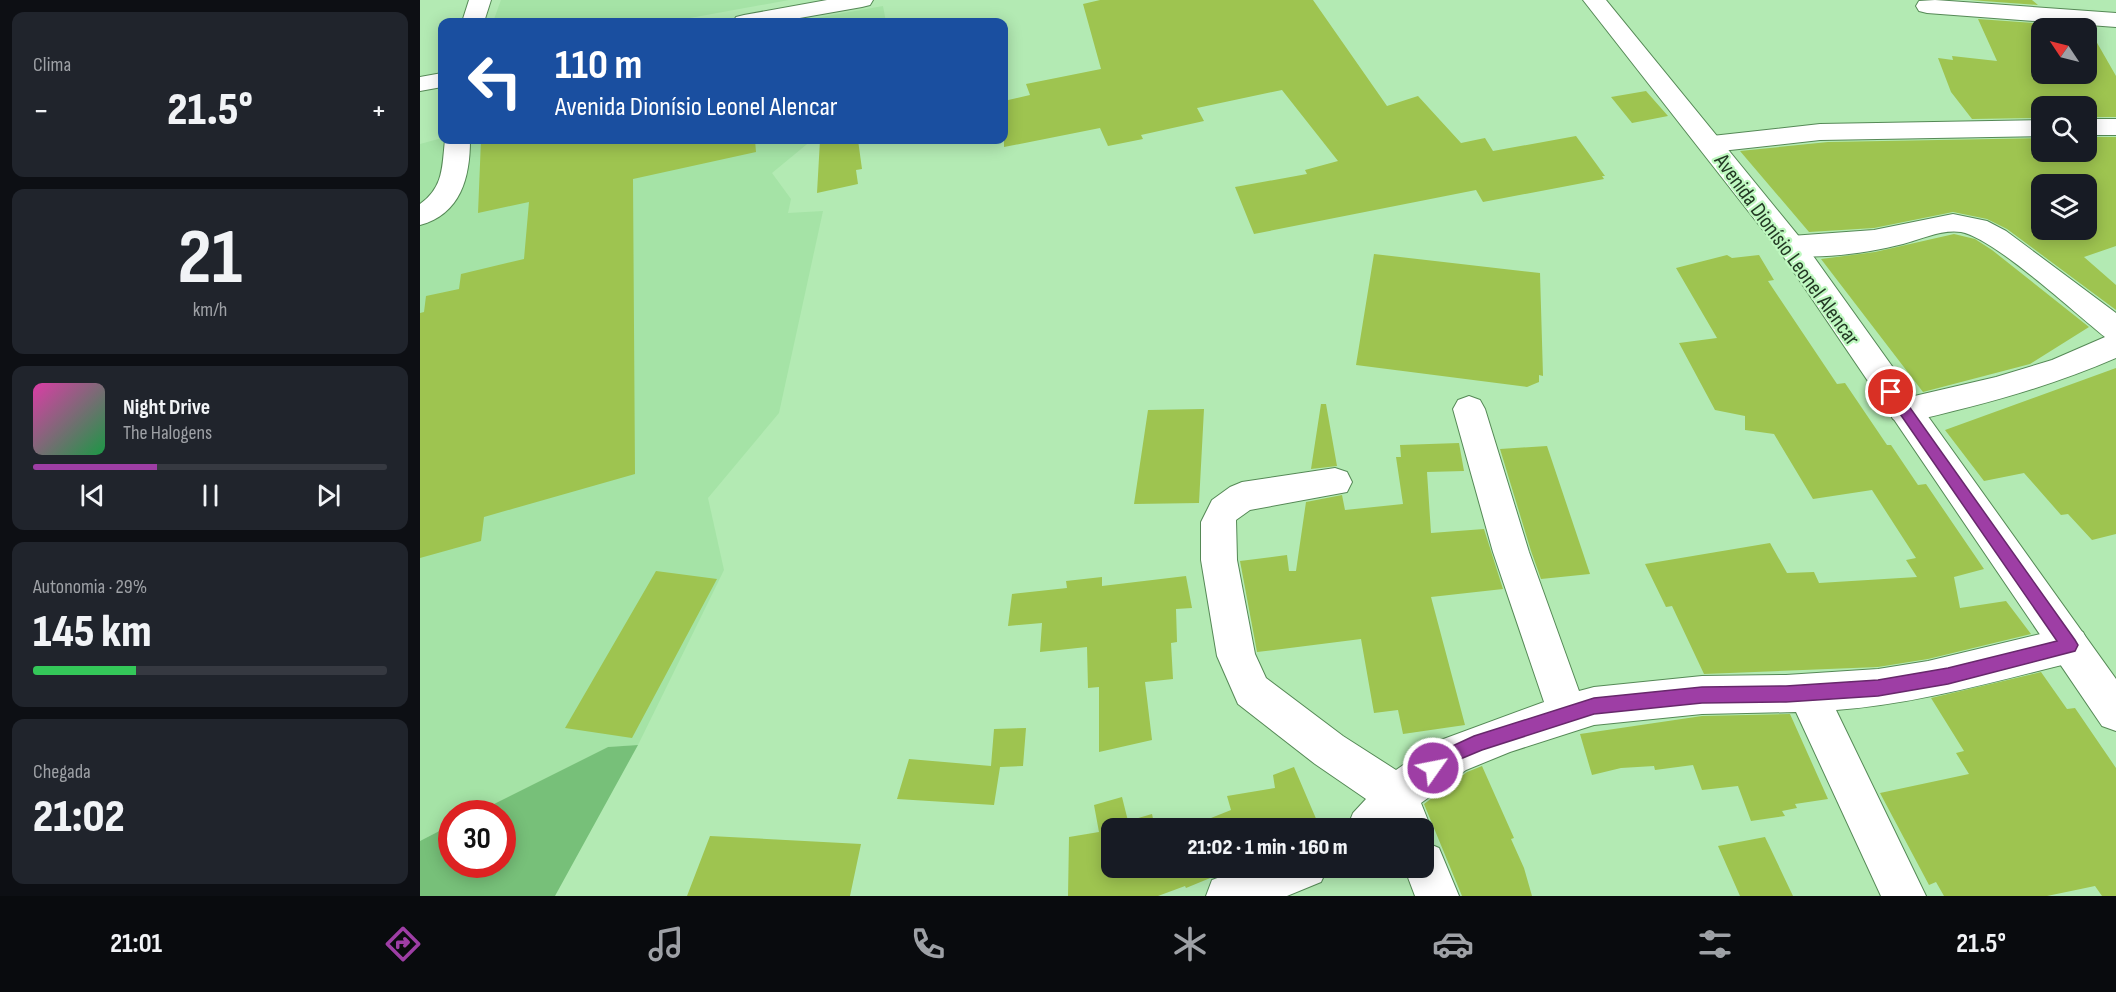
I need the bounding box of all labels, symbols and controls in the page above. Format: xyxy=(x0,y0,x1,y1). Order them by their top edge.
north arrow xyxy=(2031,18,2097,84)
map controls xyxy=(2031,18,2097,240)
text: 110 m xyxy=(555,40,642,91)
icon: left xyxy=(456,42,534,120)
text: Clima xyxy=(33,53,71,77)
text: 21.5° xyxy=(167,83,253,138)
text: − xyxy=(33,91,49,131)
text: + xyxy=(371,91,387,131)
text: Avenida Dionísio Leonel Alencar xyxy=(555,91,838,123)
button: search xyxy=(2031,96,2097,162)
street label: Avenida Dionísio Leonel Alencar xyxy=(1708,148,1865,351)
button: layers xyxy=(2031,174,2097,240)
text: 21 xyxy=(178,212,242,305)
text: km/h xyxy=(193,298,227,322)
pin xyxy=(1865,366,1916,417)
icon: arrive xyxy=(1874,375,1907,408)
text: Night Drive xyxy=(123,394,210,421)
text: The Halogens xyxy=(123,421,212,445)
icon: previous xyxy=(76,479,109,512)
icon: pause xyxy=(194,479,227,512)
icon: next xyxy=(312,479,345,512)
text: Autonomia · 29% xyxy=(33,575,147,599)
text: 145 km xyxy=(33,605,151,660)
position arrow xyxy=(1401,736,1465,800)
text: Chegada xyxy=(33,760,91,784)
text: 21:02 xyxy=(33,790,125,845)
speed limit sign: 30 xyxy=(438,800,516,878)
text: 21:02 · 1 min · 160 m xyxy=(1187,834,1348,861)
icon: directions xyxy=(382,923,424,965)
icon: music xyxy=(645,923,687,965)
icon: phone xyxy=(907,923,949,965)
icon: climate xyxy=(1169,923,1211,965)
icon: car xyxy=(1432,923,1474,965)
icon: filters xyxy=(1694,923,1736,965)
text: 21:01 xyxy=(110,928,162,960)
text: 21.5° xyxy=(1956,928,2006,960)

